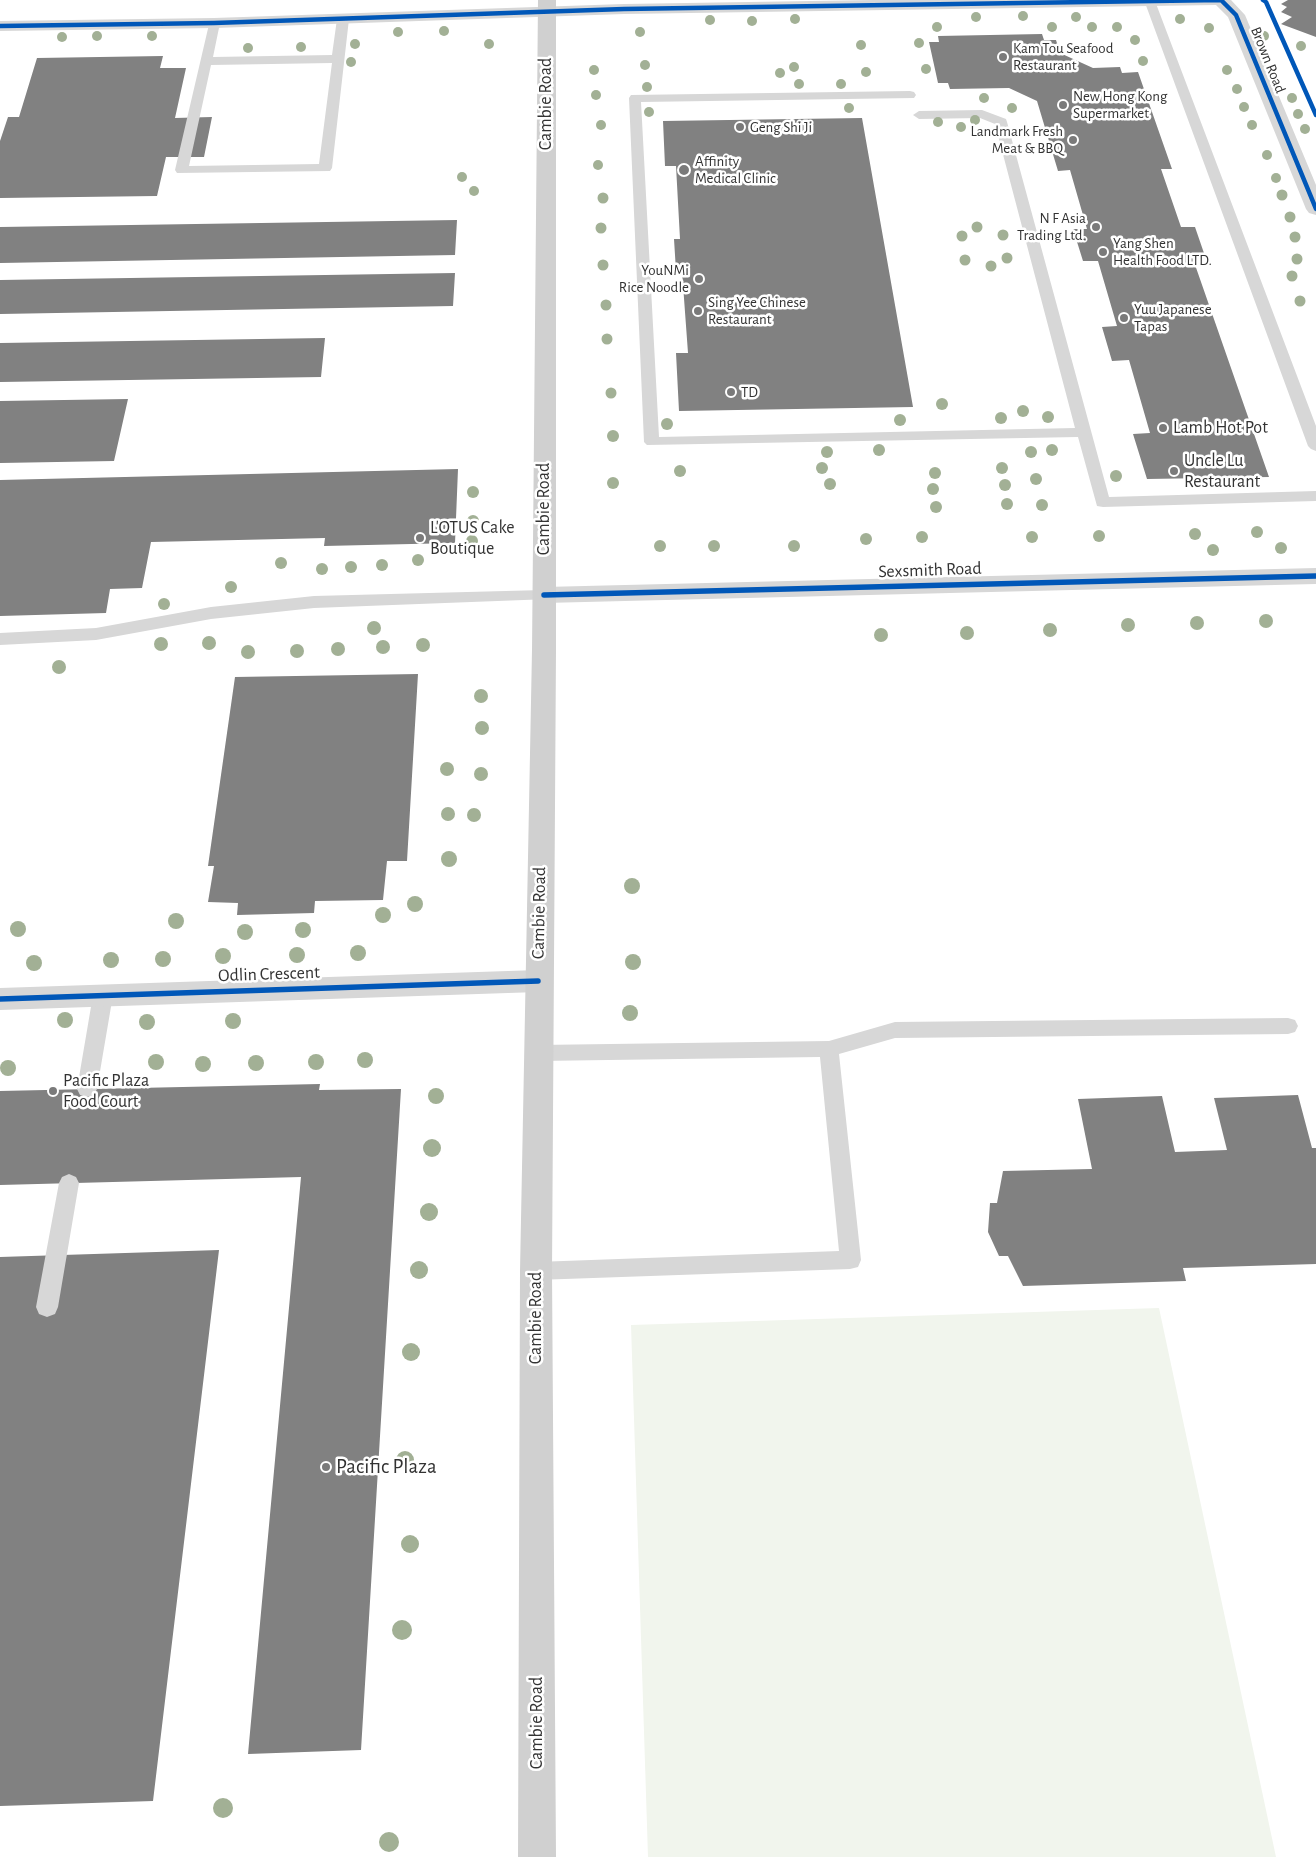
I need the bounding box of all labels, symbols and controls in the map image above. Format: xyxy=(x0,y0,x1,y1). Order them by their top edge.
street label: Brown Road xyxy=(1247,24,1289,96)
place label: Kam Tou Seafood Restaurant xyxy=(1013,39,1113,74)
marker: Kam Tou Seafood Restaurant xyxy=(997,51,1009,63)
street label: Cambie Road xyxy=(535,58,557,150)
place label: New Hong Kong Supermarket xyxy=(1073,87,1167,122)
marker: New Hong Kong Supermarket xyxy=(1057,99,1069,111)
place label: Geng Shi Ji xyxy=(750,118,812,136)
marker: Geng Shi Ji xyxy=(734,121,746,133)
place label: Landmark Fresh Meat & BBQ xyxy=(970,122,1063,157)
marker: Landmark Fresh Meat & BBQ xyxy=(1067,134,1079,146)
place label: Affinity Medical Clinic xyxy=(695,152,776,187)
marker: Affinity Medical Clinic xyxy=(677,163,691,177)
place label: N F Asia Trading Ltd. xyxy=(1017,209,1086,244)
marker: N F Asia Trading Ltd. xyxy=(1090,221,1102,233)
place label: Yang Shen Health Food LTD. xyxy=(1113,234,1212,269)
marker: Yang Shen Health Food LTD. xyxy=(1097,246,1109,258)
place label: YouNMi Rice Noodle xyxy=(619,261,689,296)
marker: YouNMi Rice Noodle xyxy=(693,273,705,285)
place label: Sing Yee Chinese Restaurant xyxy=(708,293,806,328)
place label: Yuu Japanese Tapas xyxy=(1134,300,1212,335)
marker: Sing Yee Chinese Restaurant xyxy=(692,305,704,317)
marker: Yuu Japanese Tapas xyxy=(1118,312,1130,324)
place label: TD xyxy=(741,383,758,401)
marker: TD xyxy=(725,386,737,398)
place label: Lamb Hot Pot xyxy=(1173,417,1268,439)
marker: Lamb Hot Pot xyxy=(1157,422,1169,434)
place label: Uncle Lu Restaurant xyxy=(1184,450,1260,492)
street label: Cambie Road xyxy=(533,463,555,555)
marker: Uncle Lu Restaurant xyxy=(1168,465,1180,477)
place label: L'OTUS Cake Boutique xyxy=(430,517,515,560)
marker: L'OTUS Cake Boutique xyxy=(414,532,426,544)
street label: Sexsmith Road xyxy=(878,557,982,583)
street label: Cambie Road xyxy=(527,867,551,959)
street label: Odlin Crescent xyxy=(218,961,320,987)
place label: Pacific Plaza Food Court xyxy=(63,1070,149,1112)
marker: Pacific Plaza Food Court xyxy=(47,1085,59,1097)
street label: Cambie Road xyxy=(525,1272,547,1364)
place label: Pacific Plaza xyxy=(336,1454,437,1480)
marker: Pacific Plaza xyxy=(320,1461,332,1473)
street label: Cambie Road xyxy=(526,1677,548,1769)

